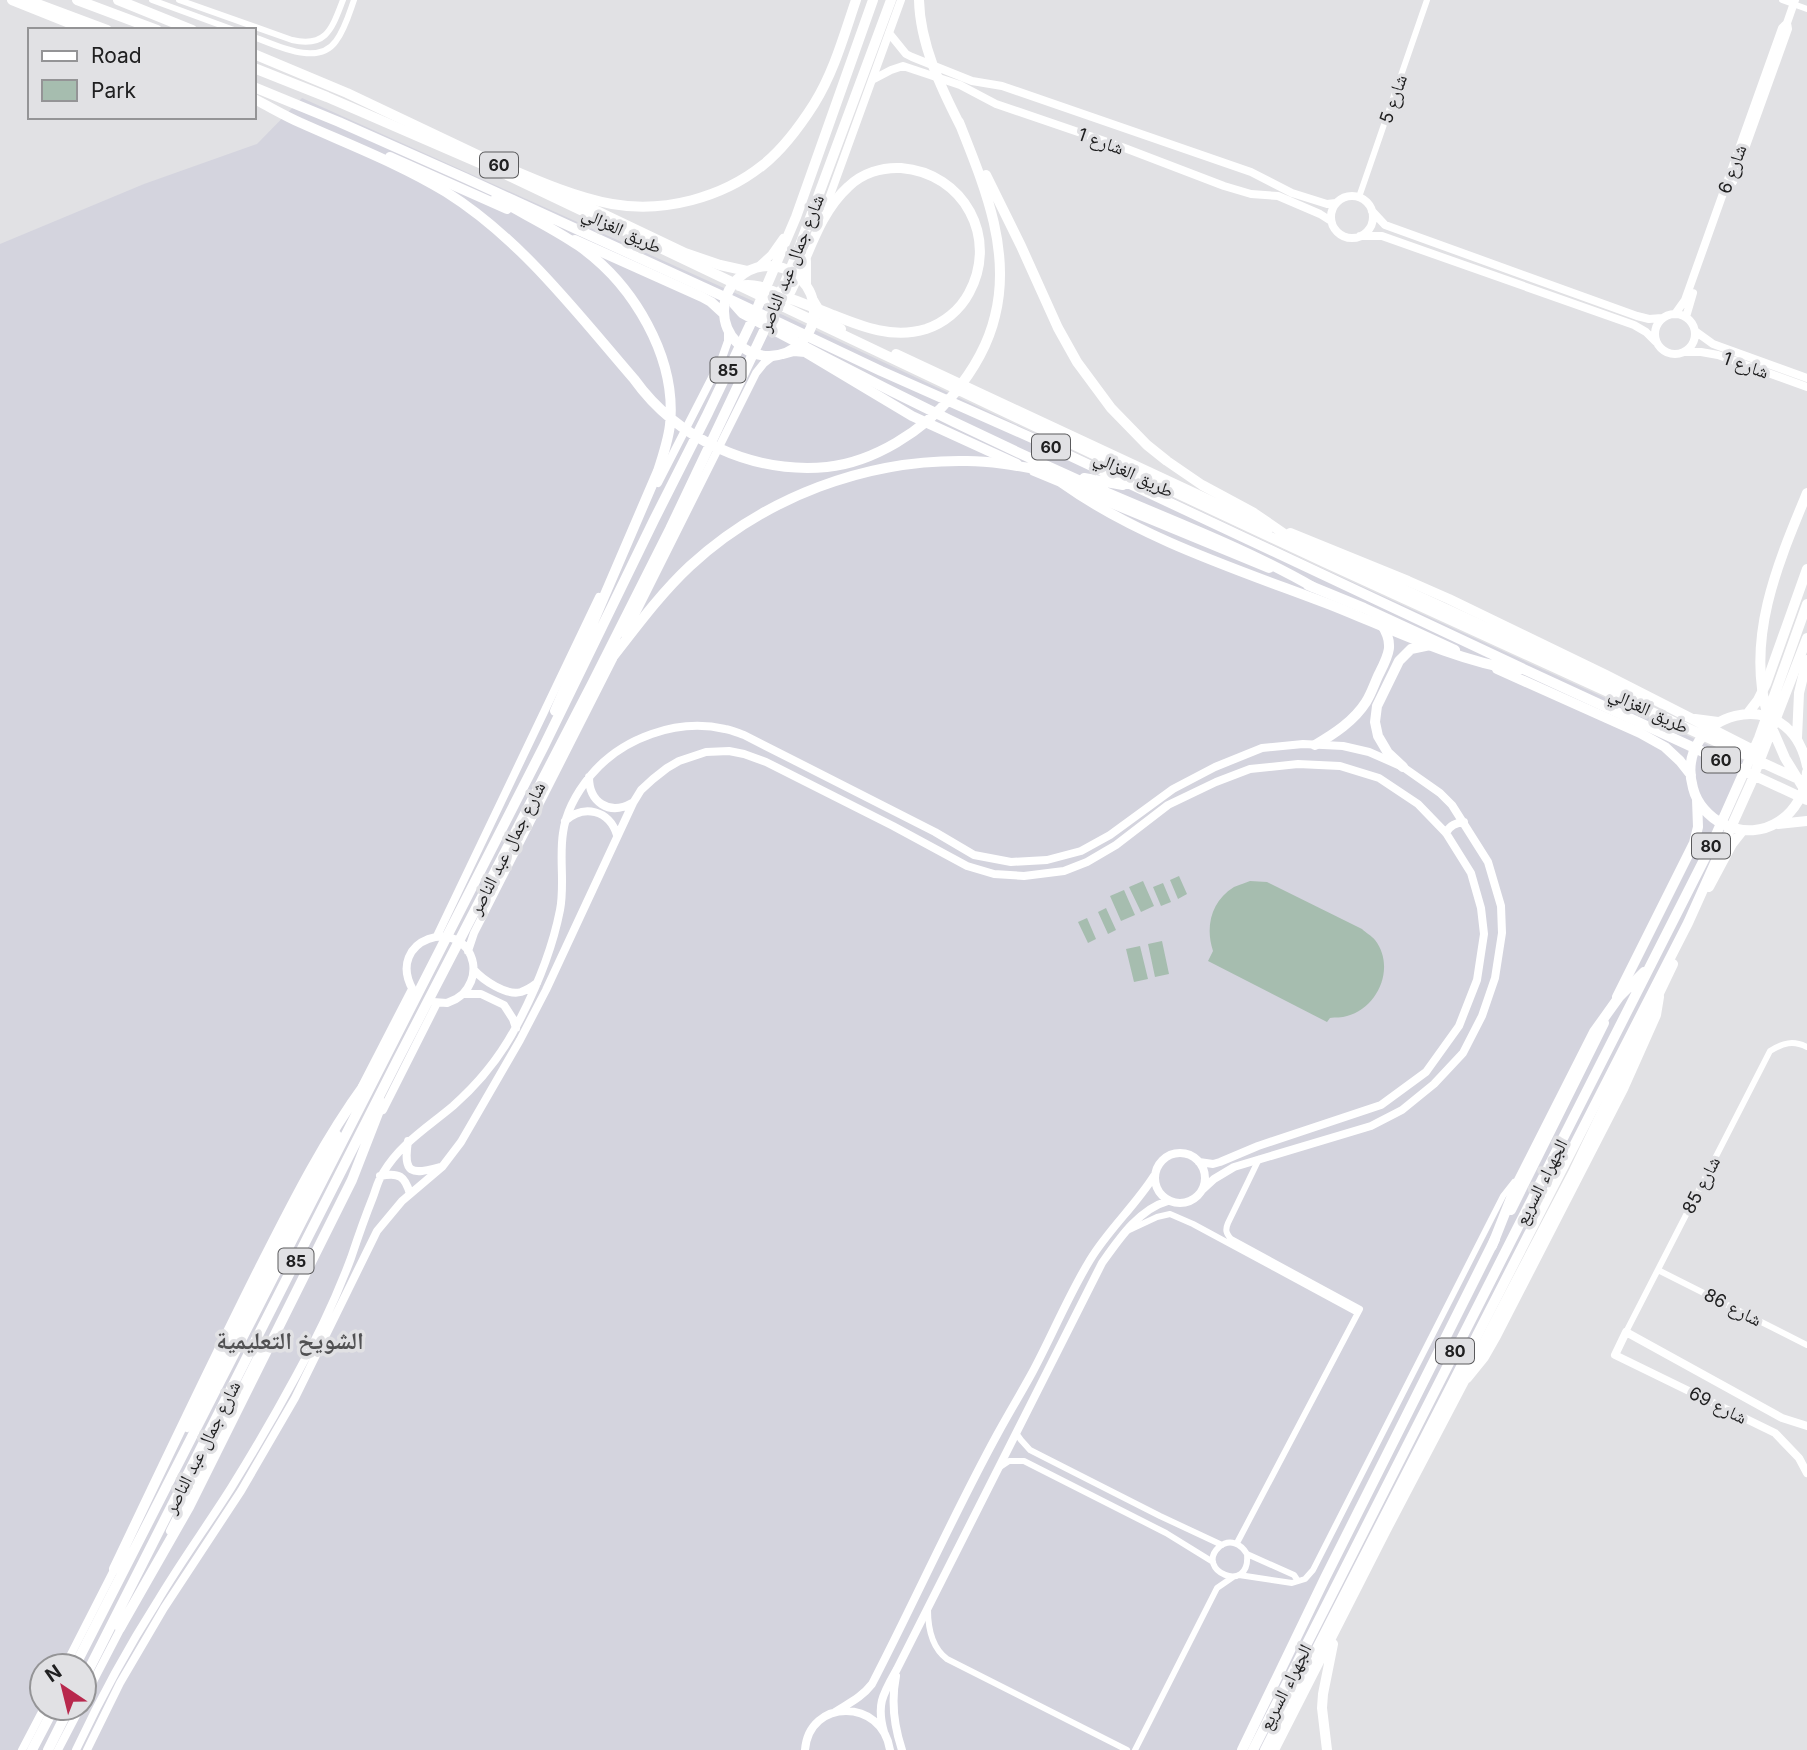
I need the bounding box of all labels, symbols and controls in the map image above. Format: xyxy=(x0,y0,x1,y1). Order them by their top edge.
legend xyxy=(28,28,256,119)
text: Road xyxy=(91,43,142,68)
street label: شارع 5 xyxy=(1375,72,1412,126)
text: Park xyxy=(91,78,136,103)
street label: شارع 1 xyxy=(1075,123,1126,159)
street label: شارع 6 xyxy=(1714,142,1751,197)
road number: 60 xyxy=(480,153,518,178)
street label: شارع جمال عبد الناصر xyxy=(754,191,829,336)
street label: طريق الغزالي xyxy=(577,202,665,262)
street label: شارع 1 xyxy=(1720,347,1771,383)
road number: 85 xyxy=(710,358,746,382)
road number: 60 xyxy=(1032,434,1070,460)
street label: طريق الغزالي xyxy=(1089,446,1177,506)
street label: طريق الغزالي xyxy=(1604,682,1692,742)
road number: 60 xyxy=(1702,748,1740,772)
street label: شارع جمال عبد الناصر xyxy=(464,778,550,919)
road number: 80 xyxy=(1692,834,1730,859)
street label: الجهراء السريع xyxy=(1510,1136,1573,1229)
street label: شارع 85 xyxy=(1678,1153,1725,1218)
road number: 85 xyxy=(278,1248,314,1274)
street label: شارع 86 xyxy=(1700,1284,1765,1331)
district label: الشويخ التعليمية xyxy=(216,1326,364,1356)
road number: 80 xyxy=(1436,1338,1474,1364)
street label: شارع جمال عبد الناصر xyxy=(159,1377,245,1518)
street label: شارع 69 xyxy=(1685,1382,1750,1429)
street label: الجهراء السريع xyxy=(1254,1641,1317,1734)
north arrow xyxy=(28,1652,98,1722)
text: N xyxy=(41,1660,66,1687)

